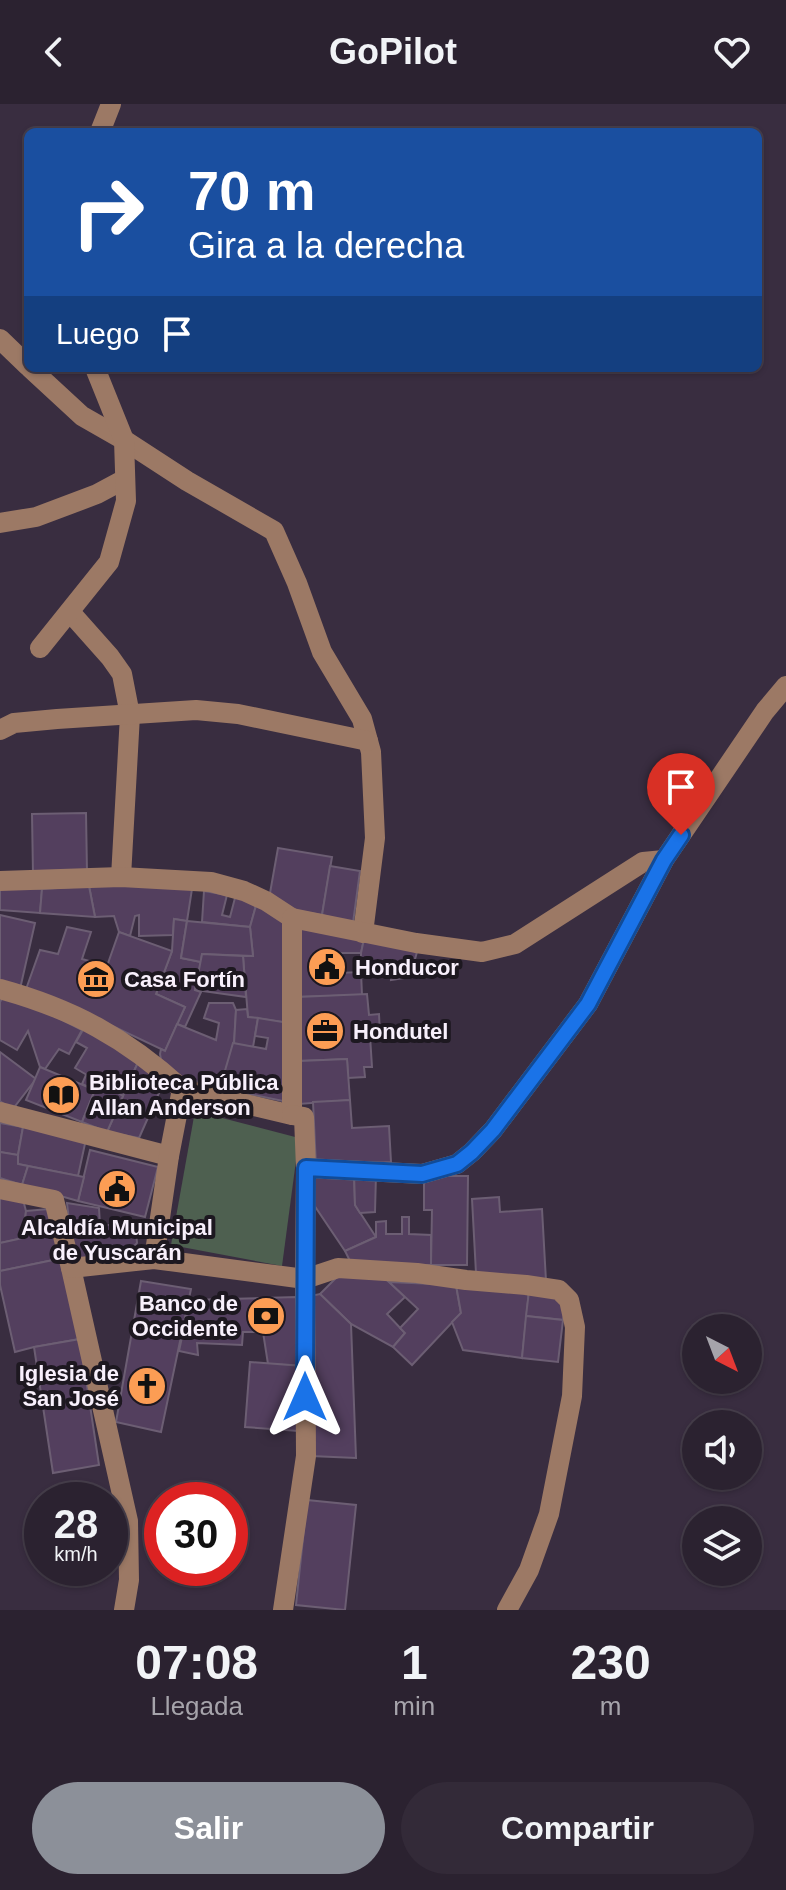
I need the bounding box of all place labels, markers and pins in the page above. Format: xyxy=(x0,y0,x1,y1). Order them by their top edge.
pin xyxy=(647,753,715,835)
public building icon: Honducor xyxy=(306,946,348,988)
place label: Honducor xyxy=(355,955,459,980)
museum icon: Casa Fortín xyxy=(75,958,117,1000)
place label: Casa Fortín xyxy=(124,967,245,992)
office icon: Hondutel xyxy=(304,1010,346,1052)
place label: Hondutel xyxy=(353,1019,448,1044)
place label: Biblioteca Pública Allan Anderson xyxy=(89,1070,279,1120)
library icon: Biblioteca Pública Allan Anderson xyxy=(40,1074,82,1116)
public building icon: Alcaldía Municipal de Yuscarán xyxy=(96,1168,138,1210)
place label: Alcaldía Municipal de Yuscarán xyxy=(21,1215,213,1265)
place label: Banco de Occidente xyxy=(132,1291,238,1341)
bank icon: Banco de Occidente xyxy=(245,1295,287,1337)
place label: Iglesia de San José xyxy=(19,1361,119,1411)
church icon: Iglesia de San José xyxy=(126,1365,168,1407)

